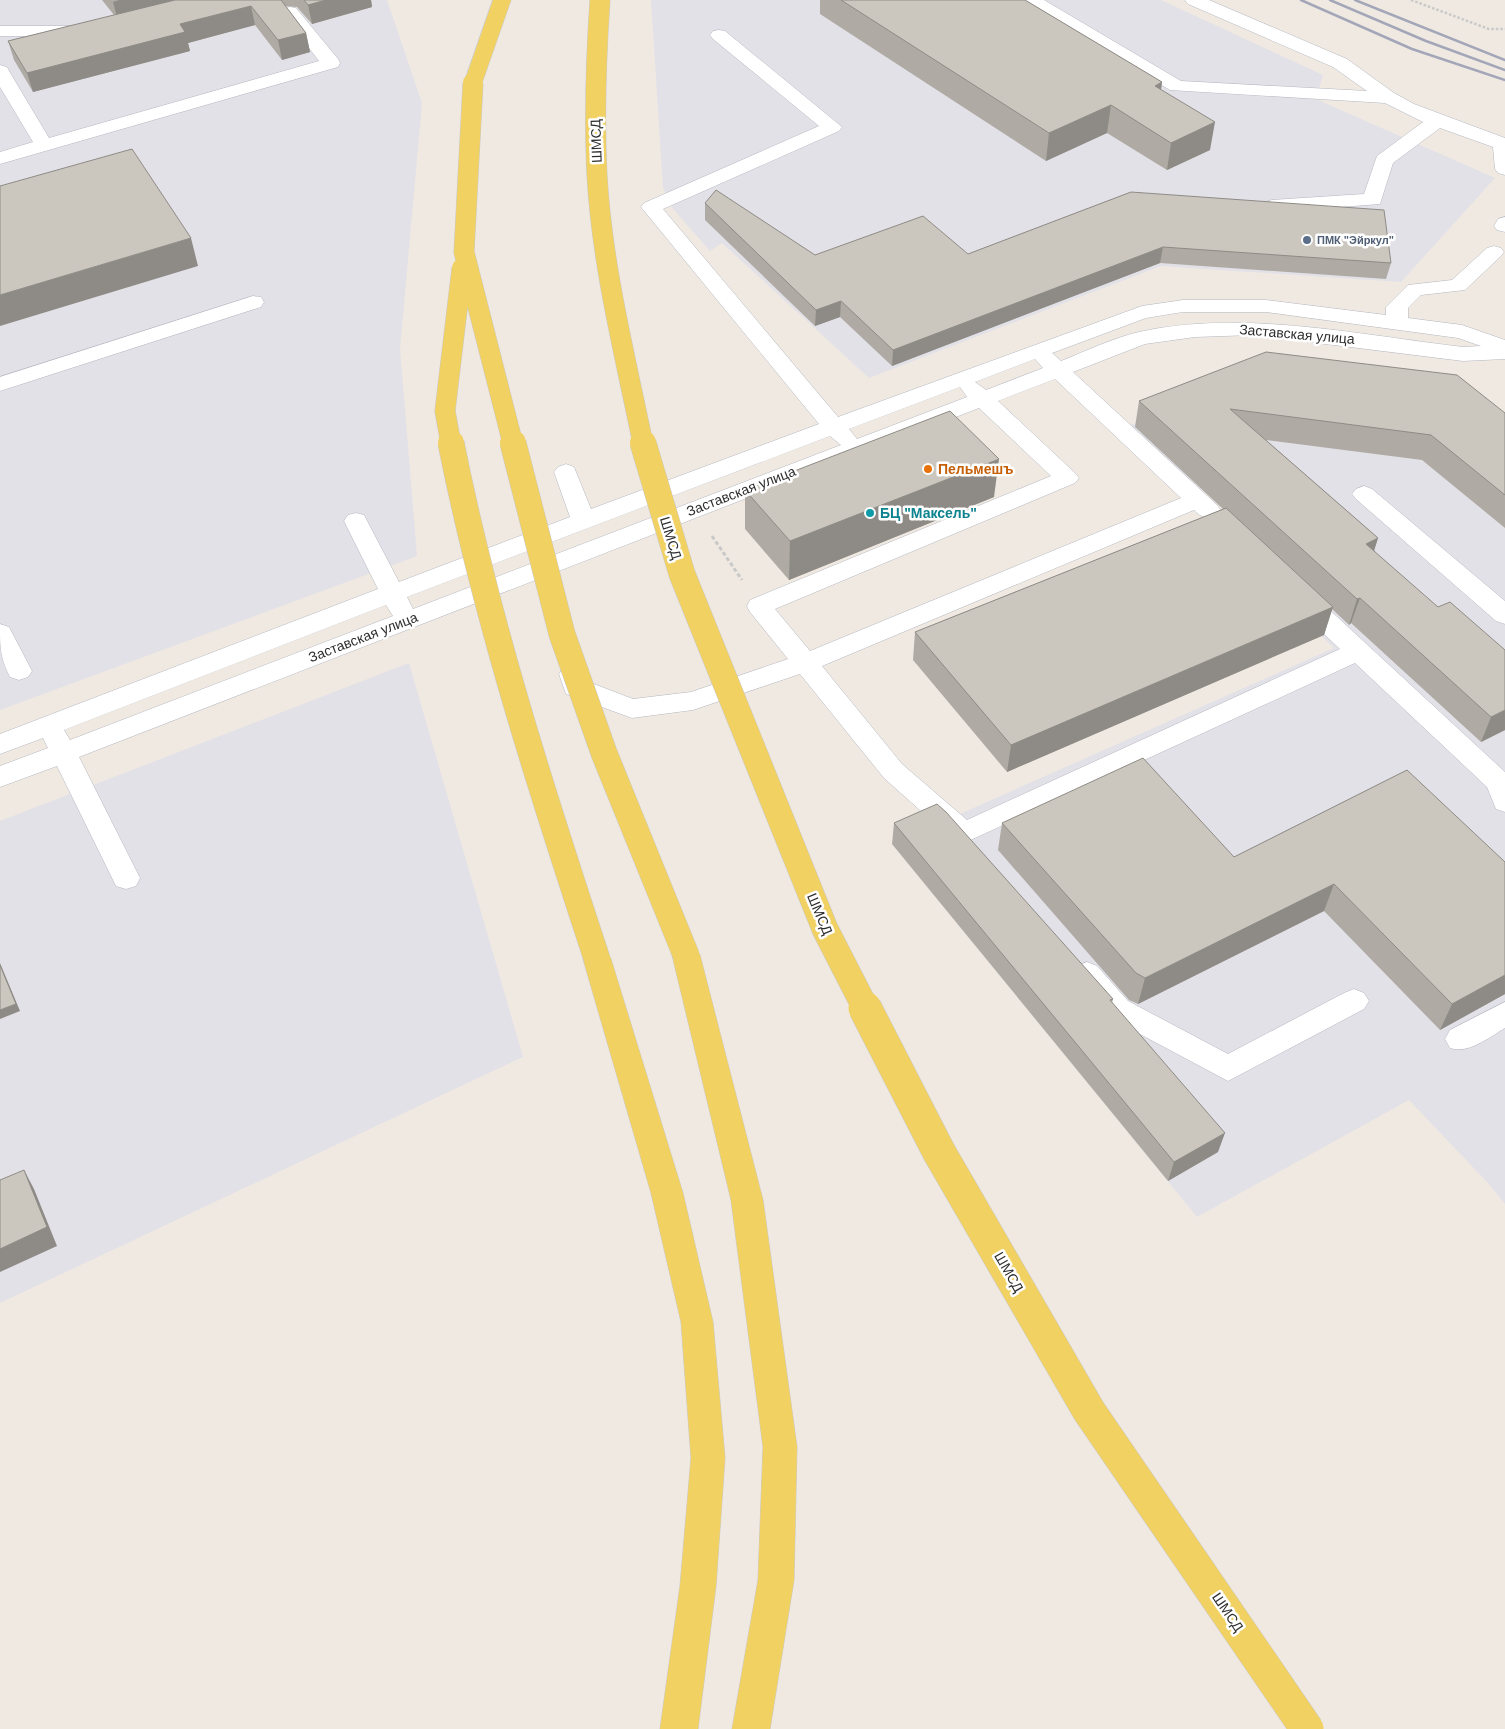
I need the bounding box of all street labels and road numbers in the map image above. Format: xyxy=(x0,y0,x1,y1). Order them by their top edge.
street label: ШМСД xyxy=(587,118,605,163)
street label: Заставская улица xyxy=(1239,321,1356,347)
street label: Заставская улица xyxy=(684,463,798,519)
street label: ШМСД xyxy=(657,515,685,562)
street label: Заставская улица xyxy=(306,609,420,665)
street label: ШМСД xyxy=(804,891,836,938)
street label: ШМСД xyxy=(991,1249,1027,1295)
street label: ШМСД xyxy=(1209,1589,1247,1635)

